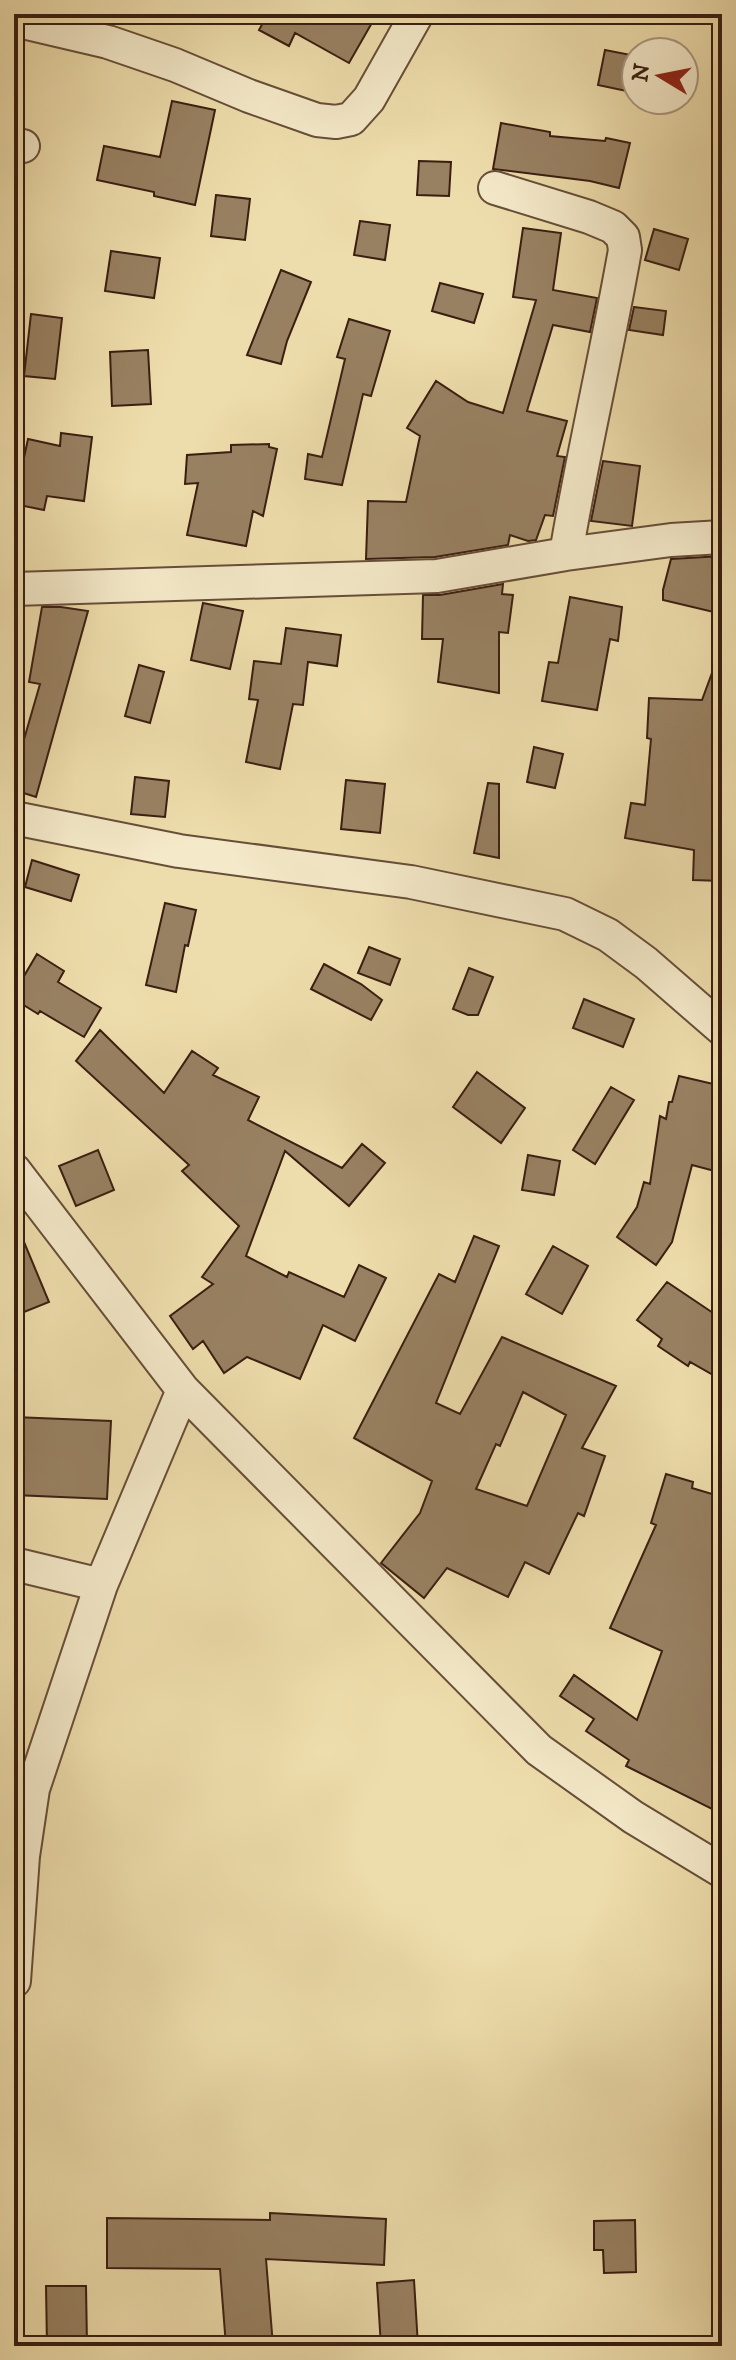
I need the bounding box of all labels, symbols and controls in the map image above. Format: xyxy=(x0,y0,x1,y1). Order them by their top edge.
north arrow xyxy=(620,36,700,116)
text: N xyxy=(627,62,657,84)

